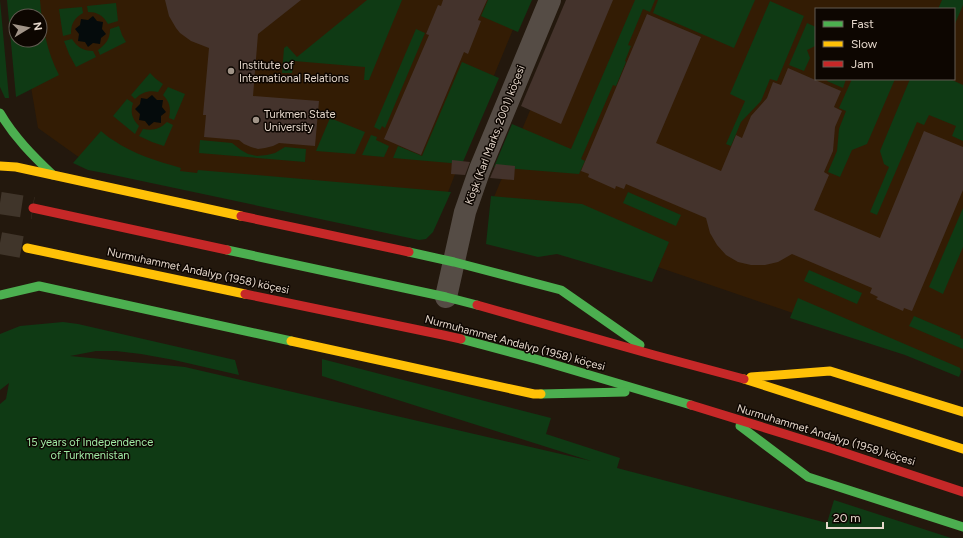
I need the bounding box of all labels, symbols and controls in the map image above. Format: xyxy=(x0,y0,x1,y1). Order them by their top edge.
north arrow xyxy=(8,8,48,48)
legend xyxy=(815,8,955,80)
text: Fast xyxy=(851,17,874,31)
text: N xyxy=(30,21,44,32)
text: Slow xyxy=(851,37,878,51)
text: Jam xyxy=(851,57,874,71)
place label: Institute of International Relations xyxy=(239,59,349,85)
street label: Köşk (Karl Marks, 2001) köçesi xyxy=(462,64,528,206)
marker: Institute of International Relations xyxy=(226,66,236,76)
place label: Turkmen State University xyxy=(264,108,336,134)
marker: Turkmen State University xyxy=(251,115,261,125)
street label: Nurmuhammet Andalyp (1958) köçesi xyxy=(106,245,290,297)
street label: Nurmuhammet Andalyp (1958) köçesi xyxy=(424,313,606,373)
street label: Nurmuhammet Andalyp (1958) köçesi xyxy=(735,402,917,468)
park label: 15 years of Independence of Turkmenistan xyxy=(27,436,153,462)
scale bar xyxy=(827,504,883,530)
text: 20 m xyxy=(833,511,861,525)

